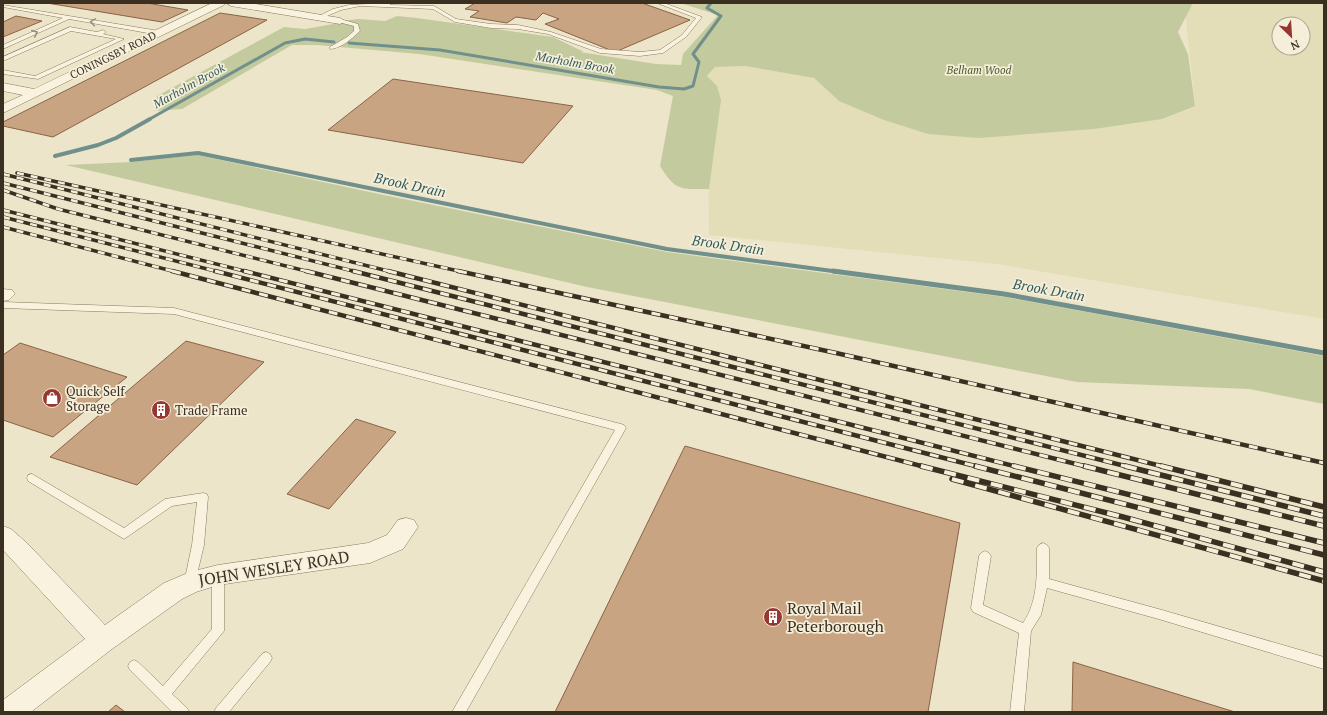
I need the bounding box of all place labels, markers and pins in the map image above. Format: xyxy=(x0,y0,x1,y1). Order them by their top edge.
place label: Quick Self Storage xyxy=(66,382,126,415)
shop icon: Quick Self Storage xyxy=(41,387,63,409)
building icon: Trade Frame xyxy=(150,399,172,421)
place label: Trade Frame xyxy=(175,401,248,419)
place label: Royal Mail Peterborough xyxy=(787,597,884,637)
building icon: Royal Mail Peterborough xyxy=(762,606,784,628)

